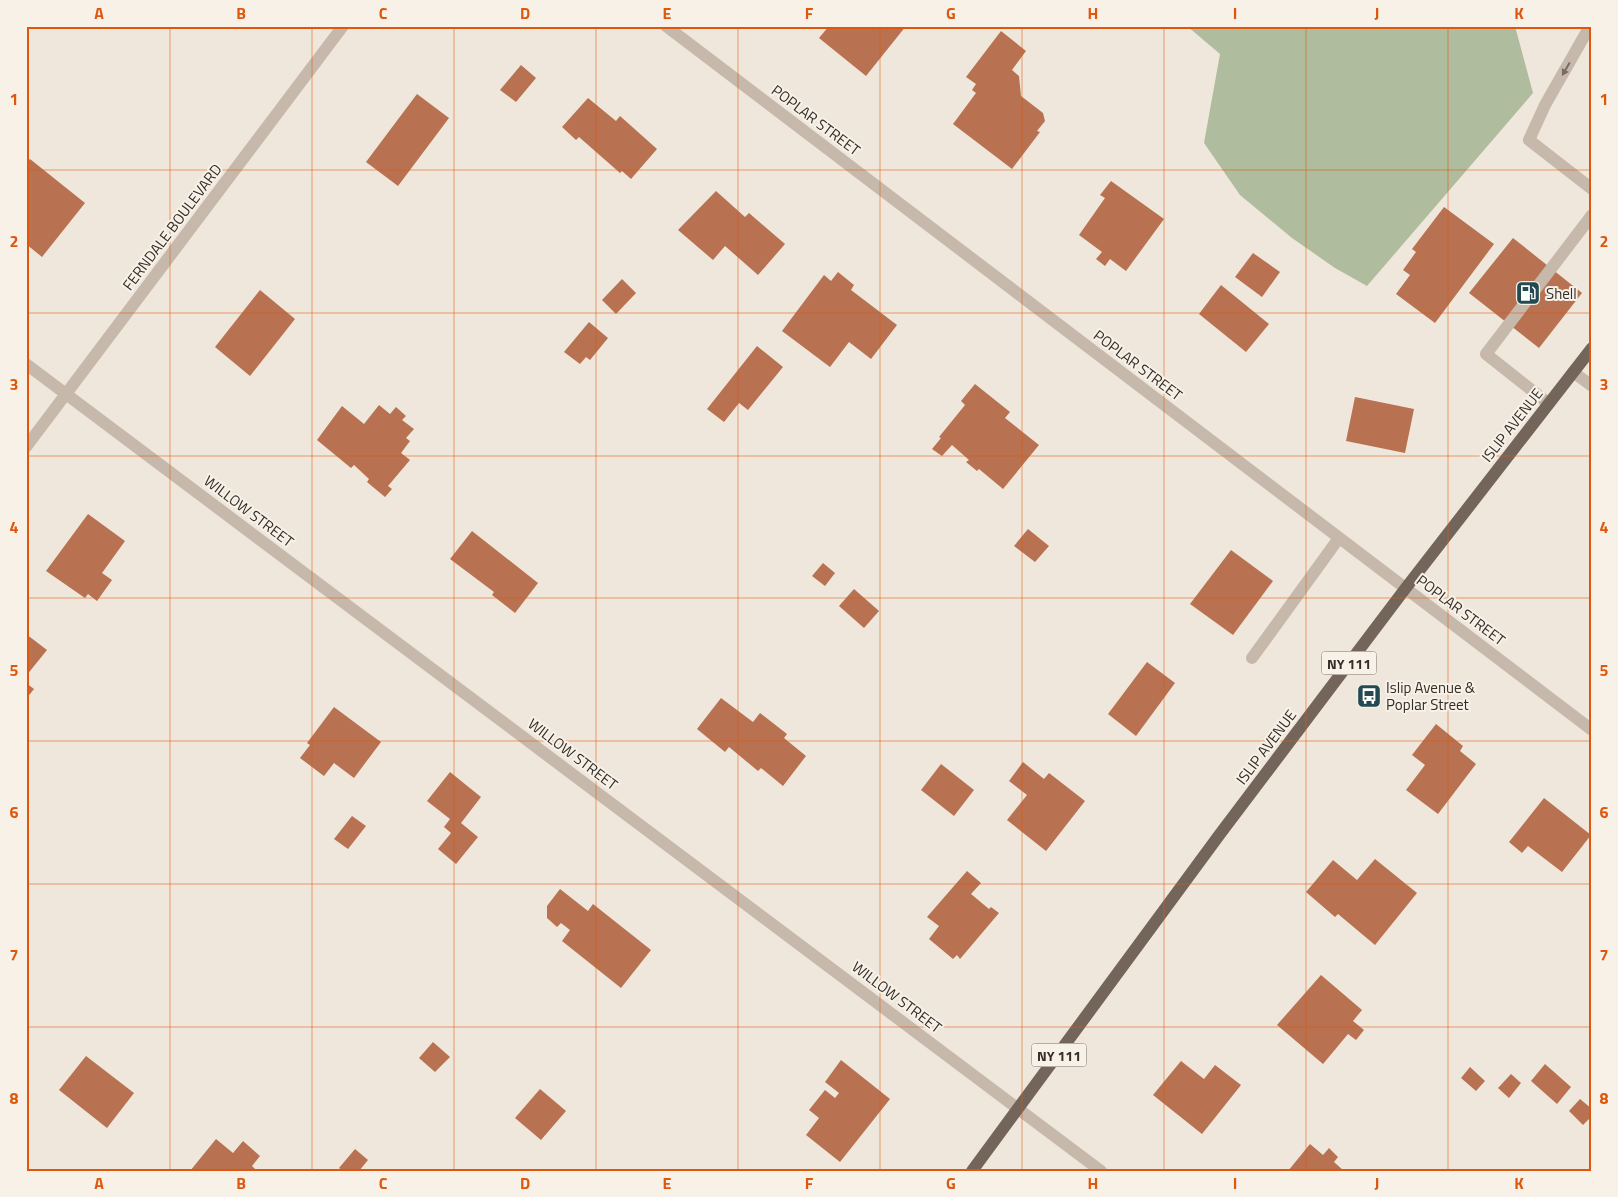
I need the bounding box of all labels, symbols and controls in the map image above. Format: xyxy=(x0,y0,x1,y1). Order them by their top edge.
text: A xyxy=(94,1,104,25)
text: B xyxy=(236,1,246,25)
text: C xyxy=(379,1,388,25)
text: D xyxy=(520,1,530,25)
text: E xyxy=(663,1,672,25)
text: F xyxy=(805,1,814,25)
text: G xyxy=(946,1,956,25)
text: H xyxy=(1088,1,1098,25)
text: I xyxy=(1233,1,1237,25)
text: J xyxy=(1375,1,1379,25)
text: K xyxy=(1514,1,1524,25)
one-way arrow xyxy=(1562,62,1571,75)
street label: POPLAR STREET xyxy=(767,79,865,161)
text: 1 xyxy=(10,87,18,111)
text: 1 xyxy=(1600,87,1608,111)
street label: FERNDALE BOULEVARD xyxy=(117,159,227,295)
text: 2 xyxy=(10,229,18,253)
text: 2 xyxy=(1600,229,1608,253)
fuel station icon: Shell xyxy=(1515,280,1541,306)
place label: Shell xyxy=(1546,282,1577,305)
street label: POPLAR STREET xyxy=(1089,324,1187,406)
text: 3 xyxy=(10,372,18,396)
text: 3 xyxy=(1600,372,1608,396)
street label: ISLIP AVENUE xyxy=(1476,383,1548,467)
street label: WILLOW STREET xyxy=(199,470,299,553)
text: 4 xyxy=(10,515,19,539)
text: 4 xyxy=(1600,515,1609,539)
street label: POPLAR STREET xyxy=(1412,569,1510,651)
road number: NY 111 xyxy=(1322,651,1376,674)
text: 5 xyxy=(10,658,19,682)
text: 5 xyxy=(1600,658,1609,682)
place label: Islip Avenue & Poplar Street xyxy=(1386,676,1476,716)
bus stop icon: Islip Avenue & Poplar Street xyxy=(1356,683,1382,709)
street label: ISLIP AVENUE xyxy=(1230,705,1302,789)
street label: WILLOW STREET xyxy=(523,713,623,796)
text: 6 xyxy=(10,800,19,824)
text: 6 xyxy=(1600,800,1609,824)
text: 7 xyxy=(10,943,18,967)
text: 7 xyxy=(1600,943,1608,967)
street label: WILLOW STREET xyxy=(847,956,947,1039)
road number: NY 111 xyxy=(1032,1044,1086,1066)
text: 8 xyxy=(10,1086,19,1110)
text: 8 xyxy=(1600,1086,1609,1110)
text: A xyxy=(94,1171,104,1195)
text: B xyxy=(236,1171,246,1195)
text: C xyxy=(379,1171,388,1195)
text: D xyxy=(520,1171,530,1195)
text: E xyxy=(663,1171,672,1195)
text: F xyxy=(805,1171,814,1195)
text: G xyxy=(946,1171,956,1195)
text: H xyxy=(1088,1171,1098,1195)
text: I xyxy=(1233,1171,1237,1195)
text: J xyxy=(1375,1171,1379,1195)
text: K xyxy=(1514,1171,1524,1195)

